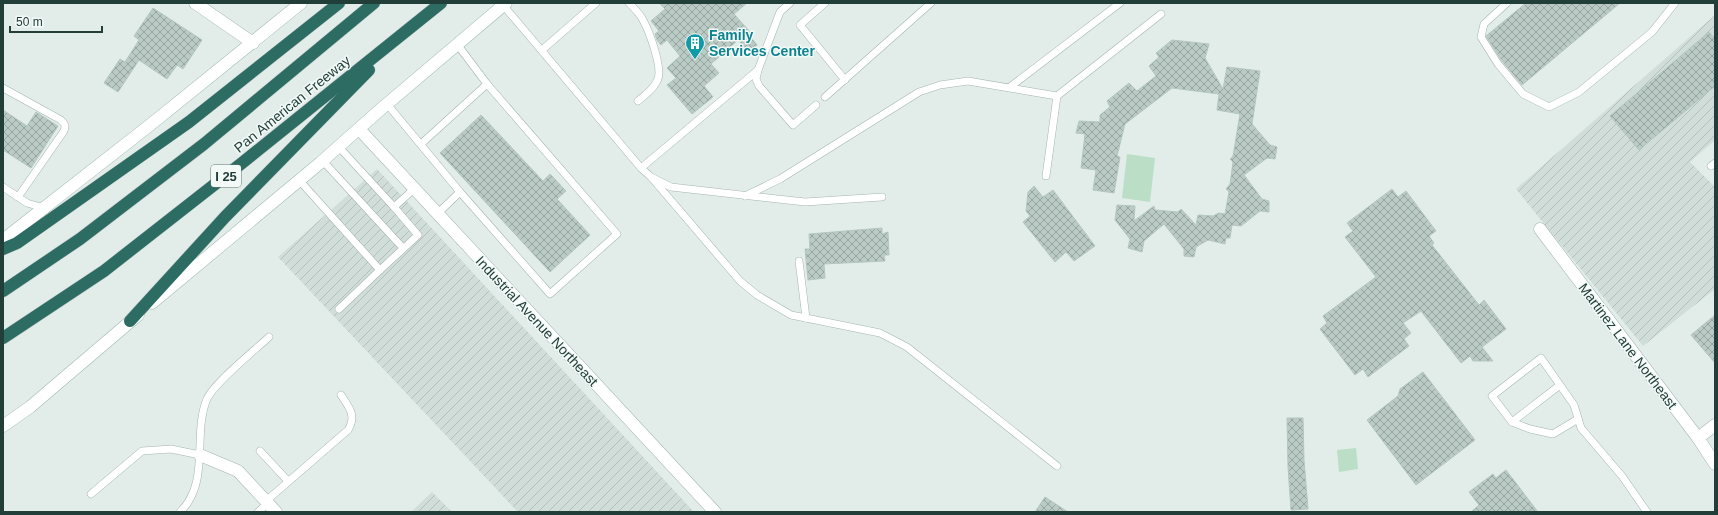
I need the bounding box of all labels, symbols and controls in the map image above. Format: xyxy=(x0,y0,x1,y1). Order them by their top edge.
scale bar xyxy=(10,8,102,34)
text: 50 m xyxy=(16,15,43,29)
place label: Family Services Center xyxy=(709,27,815,59)
building icon: Family Services Center xyxy=(684,32,706,60)
street label: Pan American Freeway xyxy=(231,52,353,156)
road number: I 25 xyxy=(211,165,241,187)
street label: Industrial Avenue Northeast xyxy=(473,253,601,389)
street label: Martinez Lane Northeast xyxy=(1575,280,1681,412)

